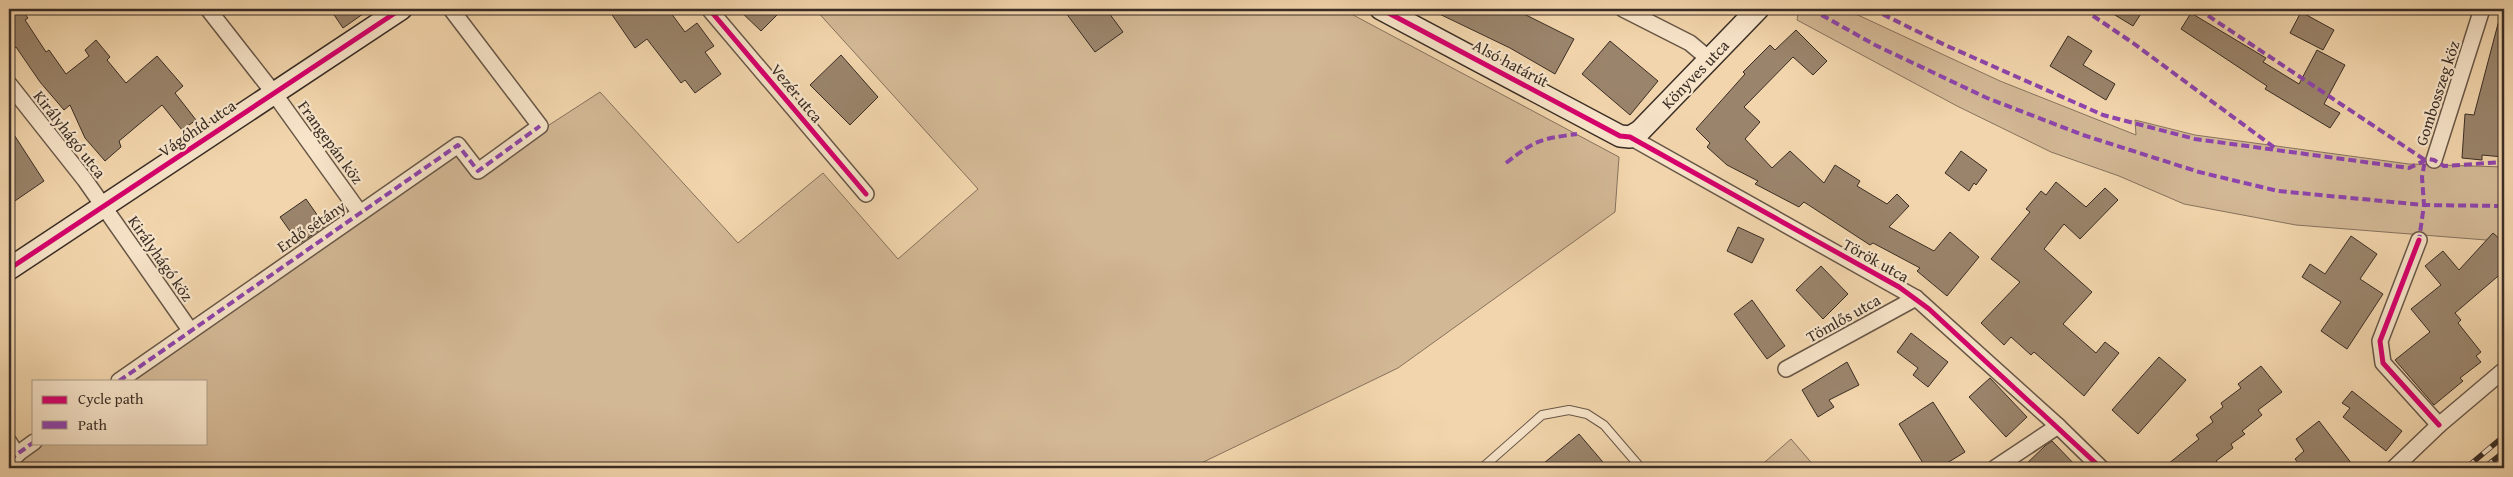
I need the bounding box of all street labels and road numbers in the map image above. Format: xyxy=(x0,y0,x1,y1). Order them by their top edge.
street label: Alsó határút xyxy=(1469,33,1554,93)
street label: Könyves utca xyxy=(1656,34,1735,114)
street label: Gombosszeg köz xyxy=(2409,37,2465,149)
street label: Vezér utca xyxy=(765,58,829,128)
street label: Királyhágó utca xyxy=(28,85,112,183)
street label: Vágóhíd utca xyxy=(154,93,241,163)
street label: Frangepán köz xyxy=(292,95,370,189)
street label: Erdő sétány xyxy=(272,194,350,258)
street label: Királyhágó köz xyxy=(122,210,200,306)
street label: Török utca xyxy=(1838,232,1914,288)
street label: Tömlős utca xyxy=(1801,287,1885,348)

